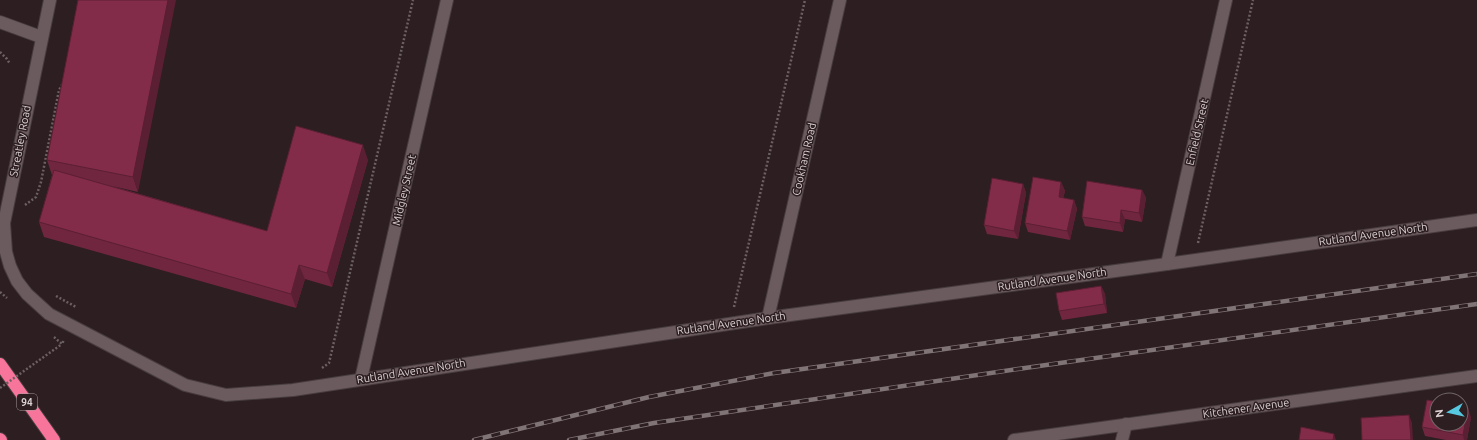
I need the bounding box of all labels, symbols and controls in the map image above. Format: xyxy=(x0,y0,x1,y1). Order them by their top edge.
street label: Enfield Street xyxy=(1184,97,1211,166)
street label: Streatley Road xyxy=(7,104,33,178)
street label: Cookham Road xyxy=(790,121,818,197)
street label: Midgley Street xyxy=(390,153,418,227)
street label: Rutland Avenue North xyxy=(1318,220,1428,248)
street label: Rutland Avenue North xyxy=(997,265,1107,293)
street label: Rutland Avenue North xyxy=(676,309,786,337)
street label: Rutland Avenue North xyxy=(356,356,466,386)
north arrow xyxy=(1429,392,1469,432)
road number: 94 xyxy=(17,394,37,410)
street label: Kitchener Avenue xyxy=(1202,396,1290,420)
text: N xyxy=(1433,408,1446,418)

